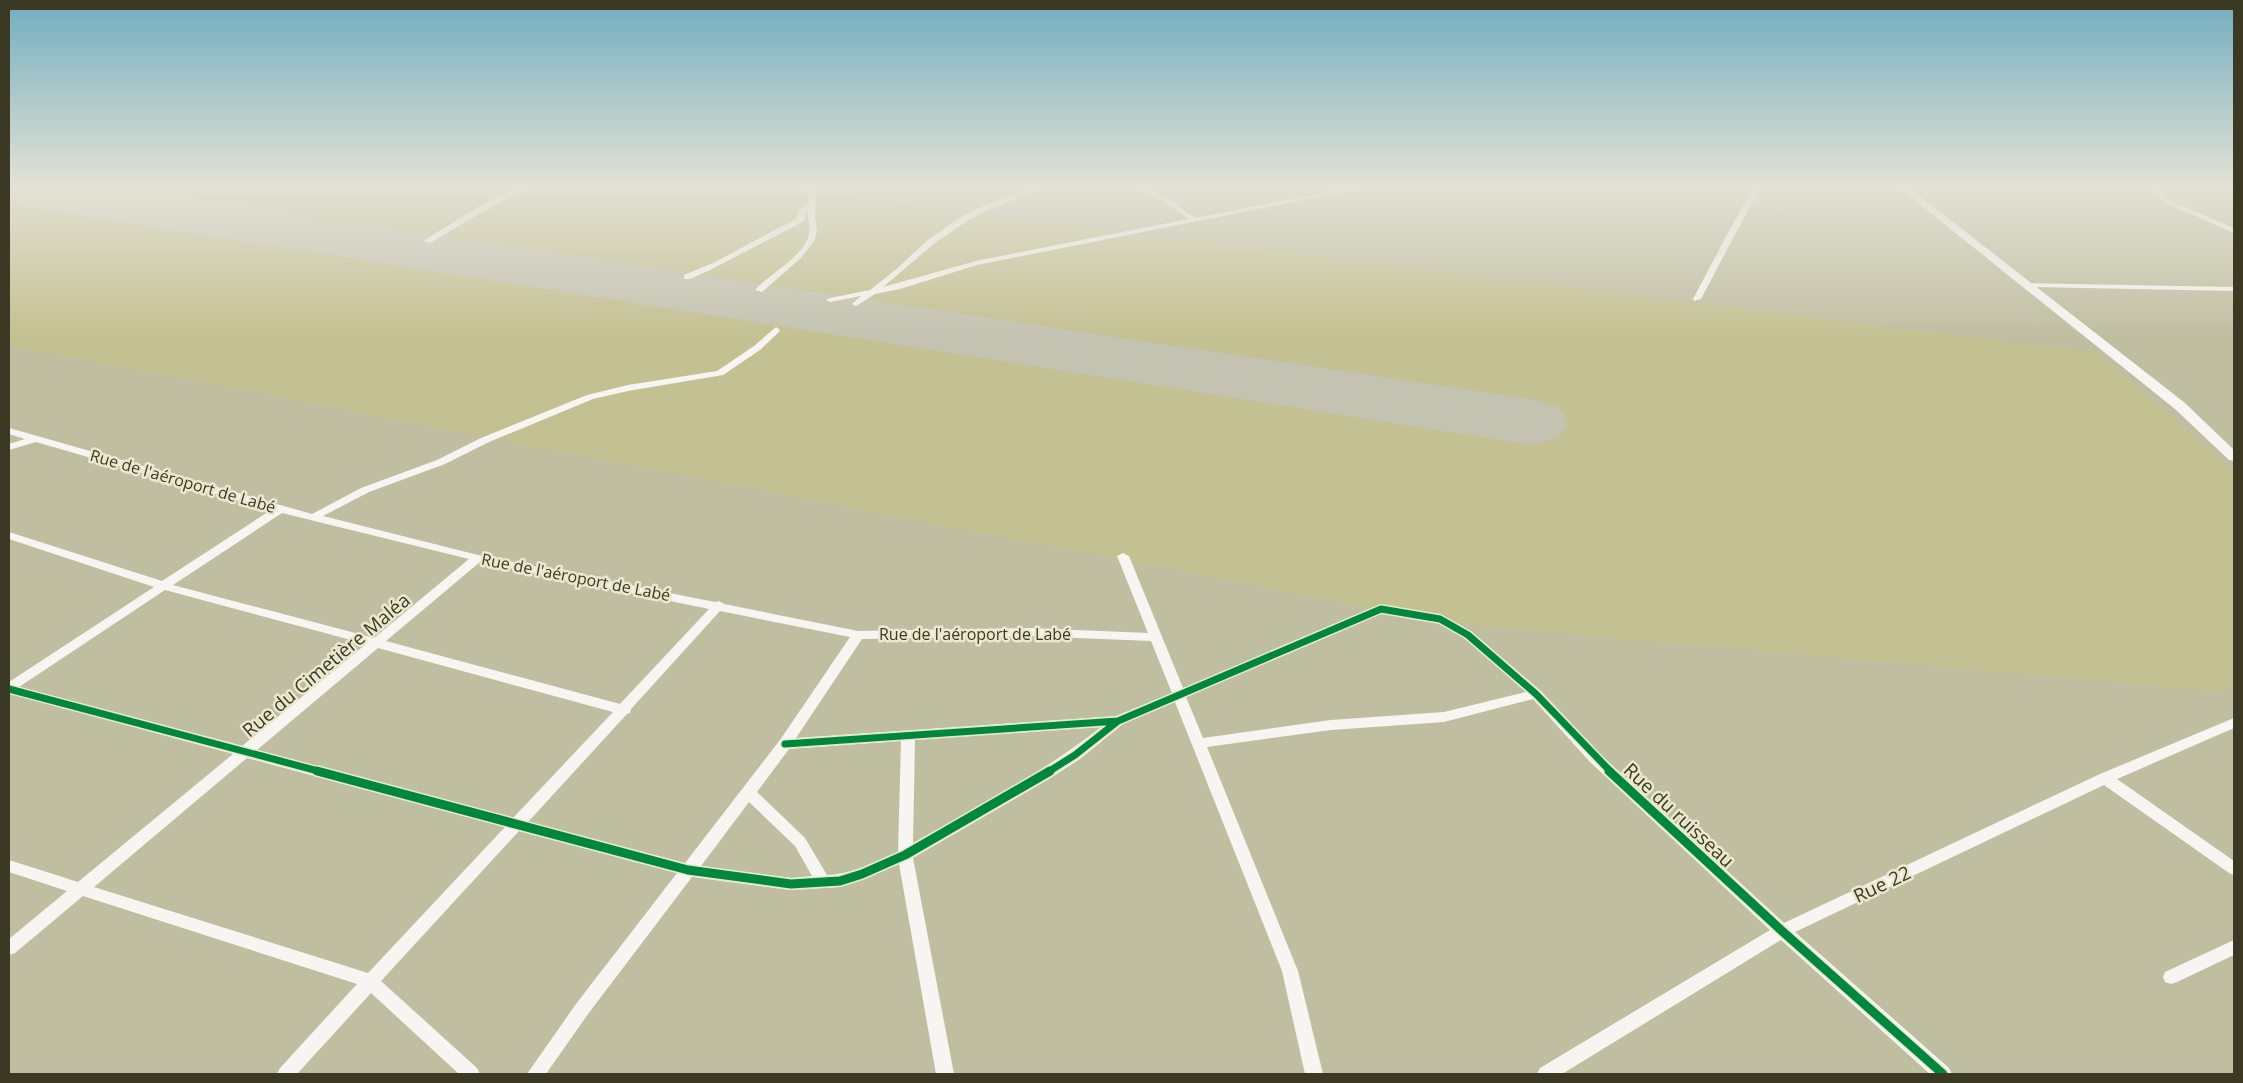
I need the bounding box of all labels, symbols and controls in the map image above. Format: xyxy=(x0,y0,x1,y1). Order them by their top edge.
street label: Rue de l'aéroport de Labé xyxy=(88,444,278,518)
street label: Rue de l'aéroport de Labé xyxy=(480,548,672,606)
street label: Rue du Cimetière Maléa xyxy=(237,587,415,743)
street label: Rue de l'aéroport de Labé xyxy=(879,623,1071,645)
street label: Rue du ruisseau xyxy=(1618,757,1740,873)
street label: Rue 22 xyxy=(1849,859,1915,909)

